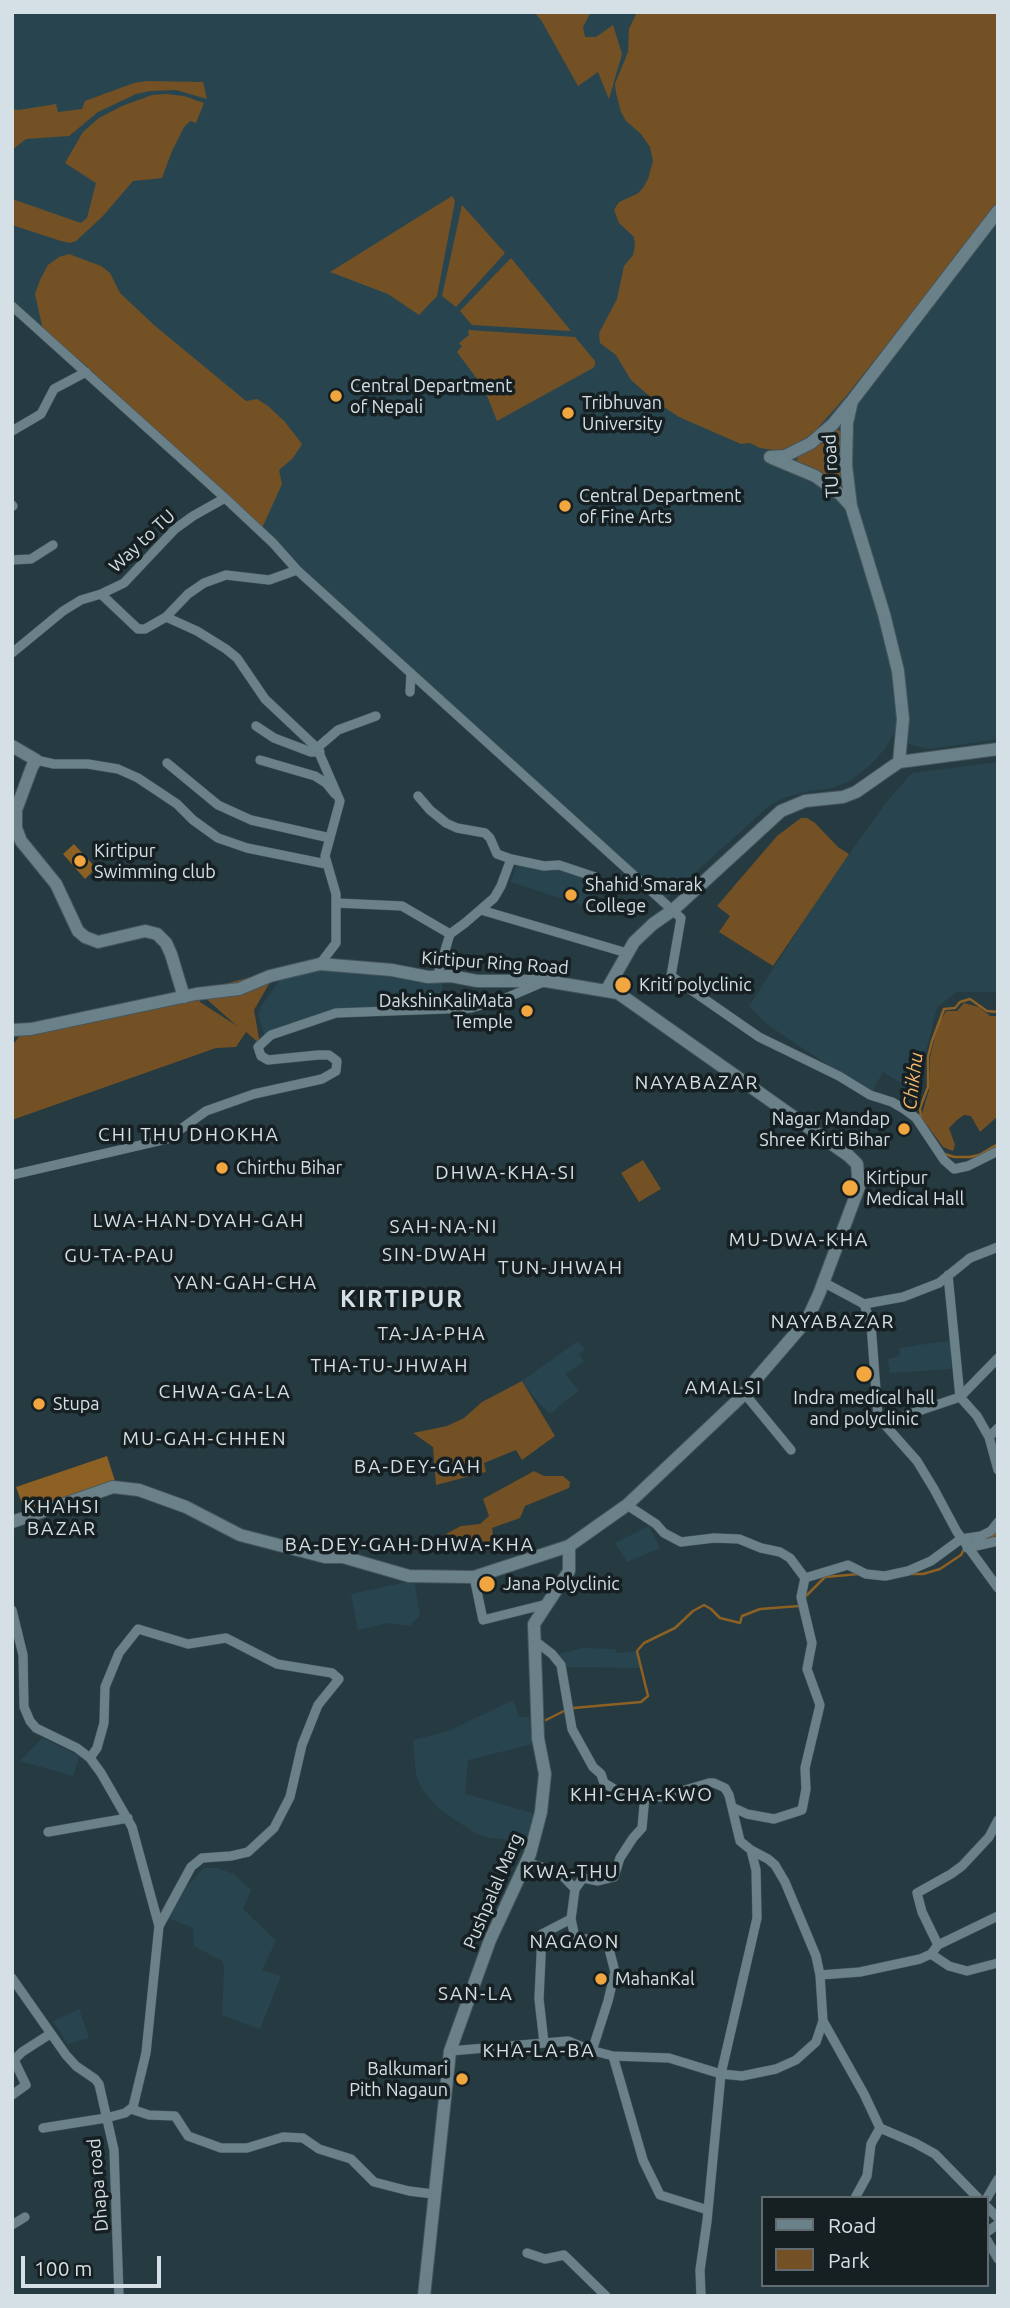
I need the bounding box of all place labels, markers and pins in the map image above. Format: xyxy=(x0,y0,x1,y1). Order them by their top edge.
place label: Central Department of Nepali xyxy=(350,375,512,418)
marker: Central Department of Nepali xyxy=(328,388,344,404)
place label: Tribhuvan University xyxy=(582,392,662,434)
marker: Tribhuvan University xyxy=(560,405,576,421)
place label: Central Department of Fine Arts xyxy=(579,485,741,528)
marker: Central Department of Fine Arts xyxy=(557,498,573,514)
place label: Kirtipur Swimming club xyxy=(94,840,216,882)
marker: Kirtipur Swimming club xyxy=(72,853,88,869)
place label: Shahid Smarak College xyxy=(585,874,703,917)
marker: Shahid Smarak College xyxy=(563,887,579,903)
place label: Kriti polyclinic xyxy=(639,974,752,996)
marker: Kriti polyclinic xyxy=(613,975,633,995)
place label: DakshinKaliMata Temple xyxy=(379,990,513,1032)
marker: DakshinKaliMata Temple xyxy=(519,1003,535,1019)
place label: Nagar Mandap Shree Kirti Bihar xyxy=(759,1108,890,1150)
marker: Nagar Mandap Shree Kirti Bihar xyxy=(896,1121,912,1137)
place label: Chirthu Bihar xyxy=(236,1157,342,1179)
marker: Chirthu Bihar xyxy=(214,1160,230,1176)
place label: Kirtipur Medical Hall xyxy=(866,1167,964,1210)
marker: Kirtipur Medical Hall xyxy=(840,1178,860,1198)
marker: Indra medical hall and polyclinic xyxy=(854,1364,874,1384)
place label: Indra medical hall and polyclinic xyxy=(793,1387,935,1430)
place label: Stupa xyxy=(53,1393,100,1415)
marker: Stupa xyxy=(31,1396,47,1412)
place label: Jana Polyclinic xyxy=(503,1573,620,1595)
marker: Jana Polyclinic xyxy=(477,1574,497,1594)
place label: MahanKal xyxy=(615,1968,695,1990)
marker: MahanKal xyxy=(593,1971,609,1987)
place label: Balkumari Pith Nagaun xyxy=(349,2058,448,2100)
marker: Balkumari Pith Nagaun xyxy=(454,2071,470,2087)

